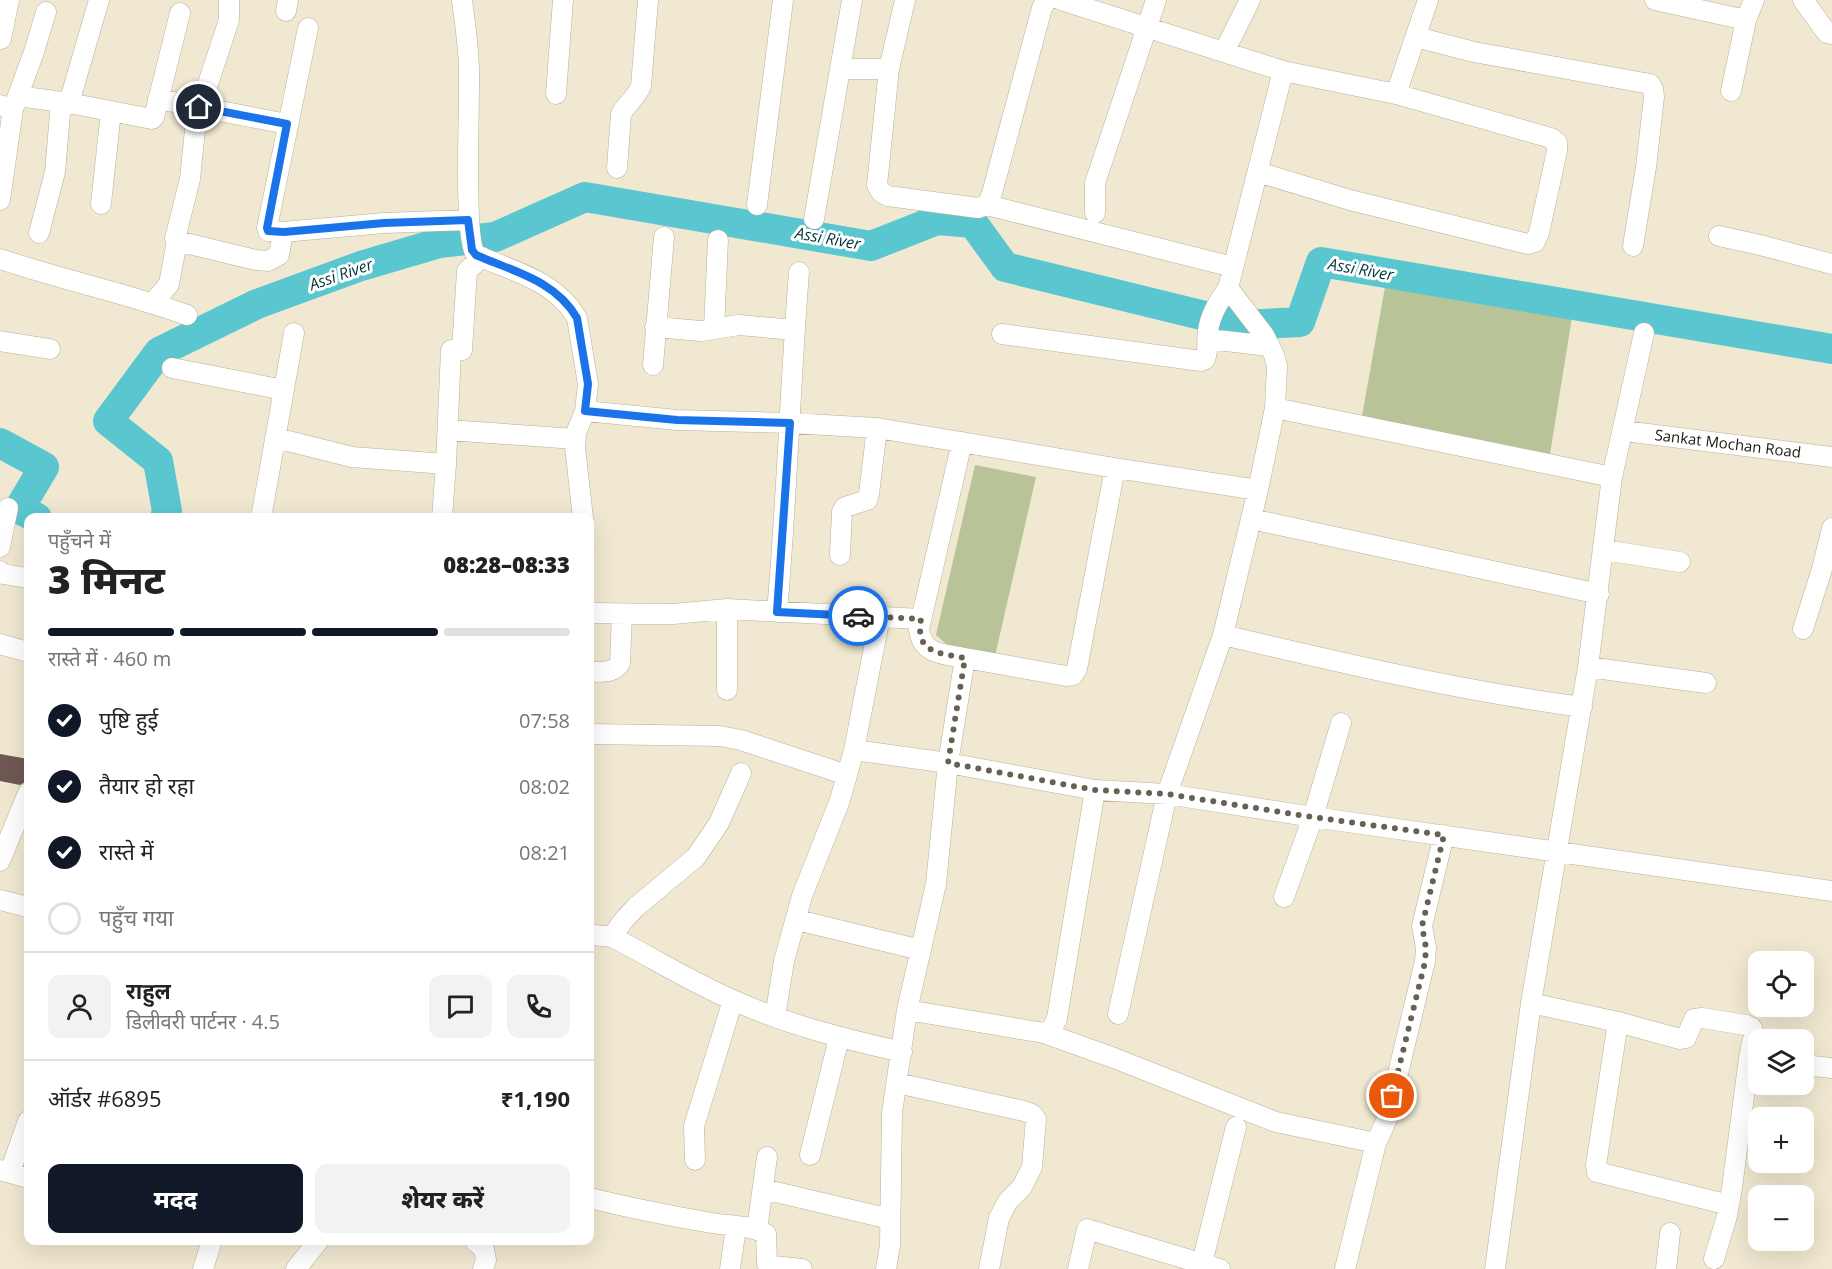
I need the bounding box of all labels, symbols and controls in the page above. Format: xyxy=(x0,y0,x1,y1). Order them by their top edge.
pin xyxy=(173,81,224,132)
icon: home xyxy=(182,90,215,123)
water label: Assi River xyxy=(793,221,863,255)
water label: Assi River xyxy=(1326,252,1396,286)
water label: Assi River xyxy=(305,253,376,295)
street label: Sankat Mochan Road xyxy=(1654,424,1802,462)
text: पहुँचने में xyxy=(48,527,111,554)
text: 08:28–08:33 xyxy=(443,549,570,579)
text: 3 मिनट xyxy=(48,552,165,605)
courier xyxy=(828,586,888,646)
icon: car xyxy=(842,600,875,633)
text: रास्ते में · 460 m xyxy=(48,645,171,672)
icon: check xyxy=(48,704,81,737)
text: पुष्टि हुई xyxy=(99,704,158,734)
text: 07:58 xyxy=(519,707,570,734)
icon: check xyxy=(48,770,81,803)
text: तैयार हो रहा xyxy=(99,770,194,800)
text: 08:02 xyxy=(519,773,570,800)
icon: check xyxy=(48,836,81,869)
text: रास्ते में xyxy=(99,836,154,866)
text: 08:21 xyxy=(519,839,570,866)
text: पहुँच गया xyxy=(99,902,174,932)
map controls xyxy=(1748,951,1814,1251)
button: locate xyxy=(1748,951,1814,1017)
button: person xyxy=(48,975,111,1038)
text: राहुल xyxy=(126,975,171,1005)
button: chat xyxy=(429,975,492,1038)
button: phone xyxy=(507,975,570,1038)
text: डिलीवरी पार्टनर · 4.5 xyxy=(126,1008,280,1035)
button: layers xyxy=(1748,1029,1814,1095)
pin xyxy=(1366,1070,1417,1121)
icon: bag xyxy=(1375,1079,1408,1112)
text: ऑर्डर #6895 xyxy=(48,1083,162,1113)
text: ₹1,190 xyxy=(501,1083,570,1113)
button: + xyxy=(1748,1107,1814,1173)
button: मदद xyxy=(48,1164,303,1233)
button: शेयर करें xyxy=(315,1164,570,1233)
button: − xyxy=(1748,1185,1814,1251)

